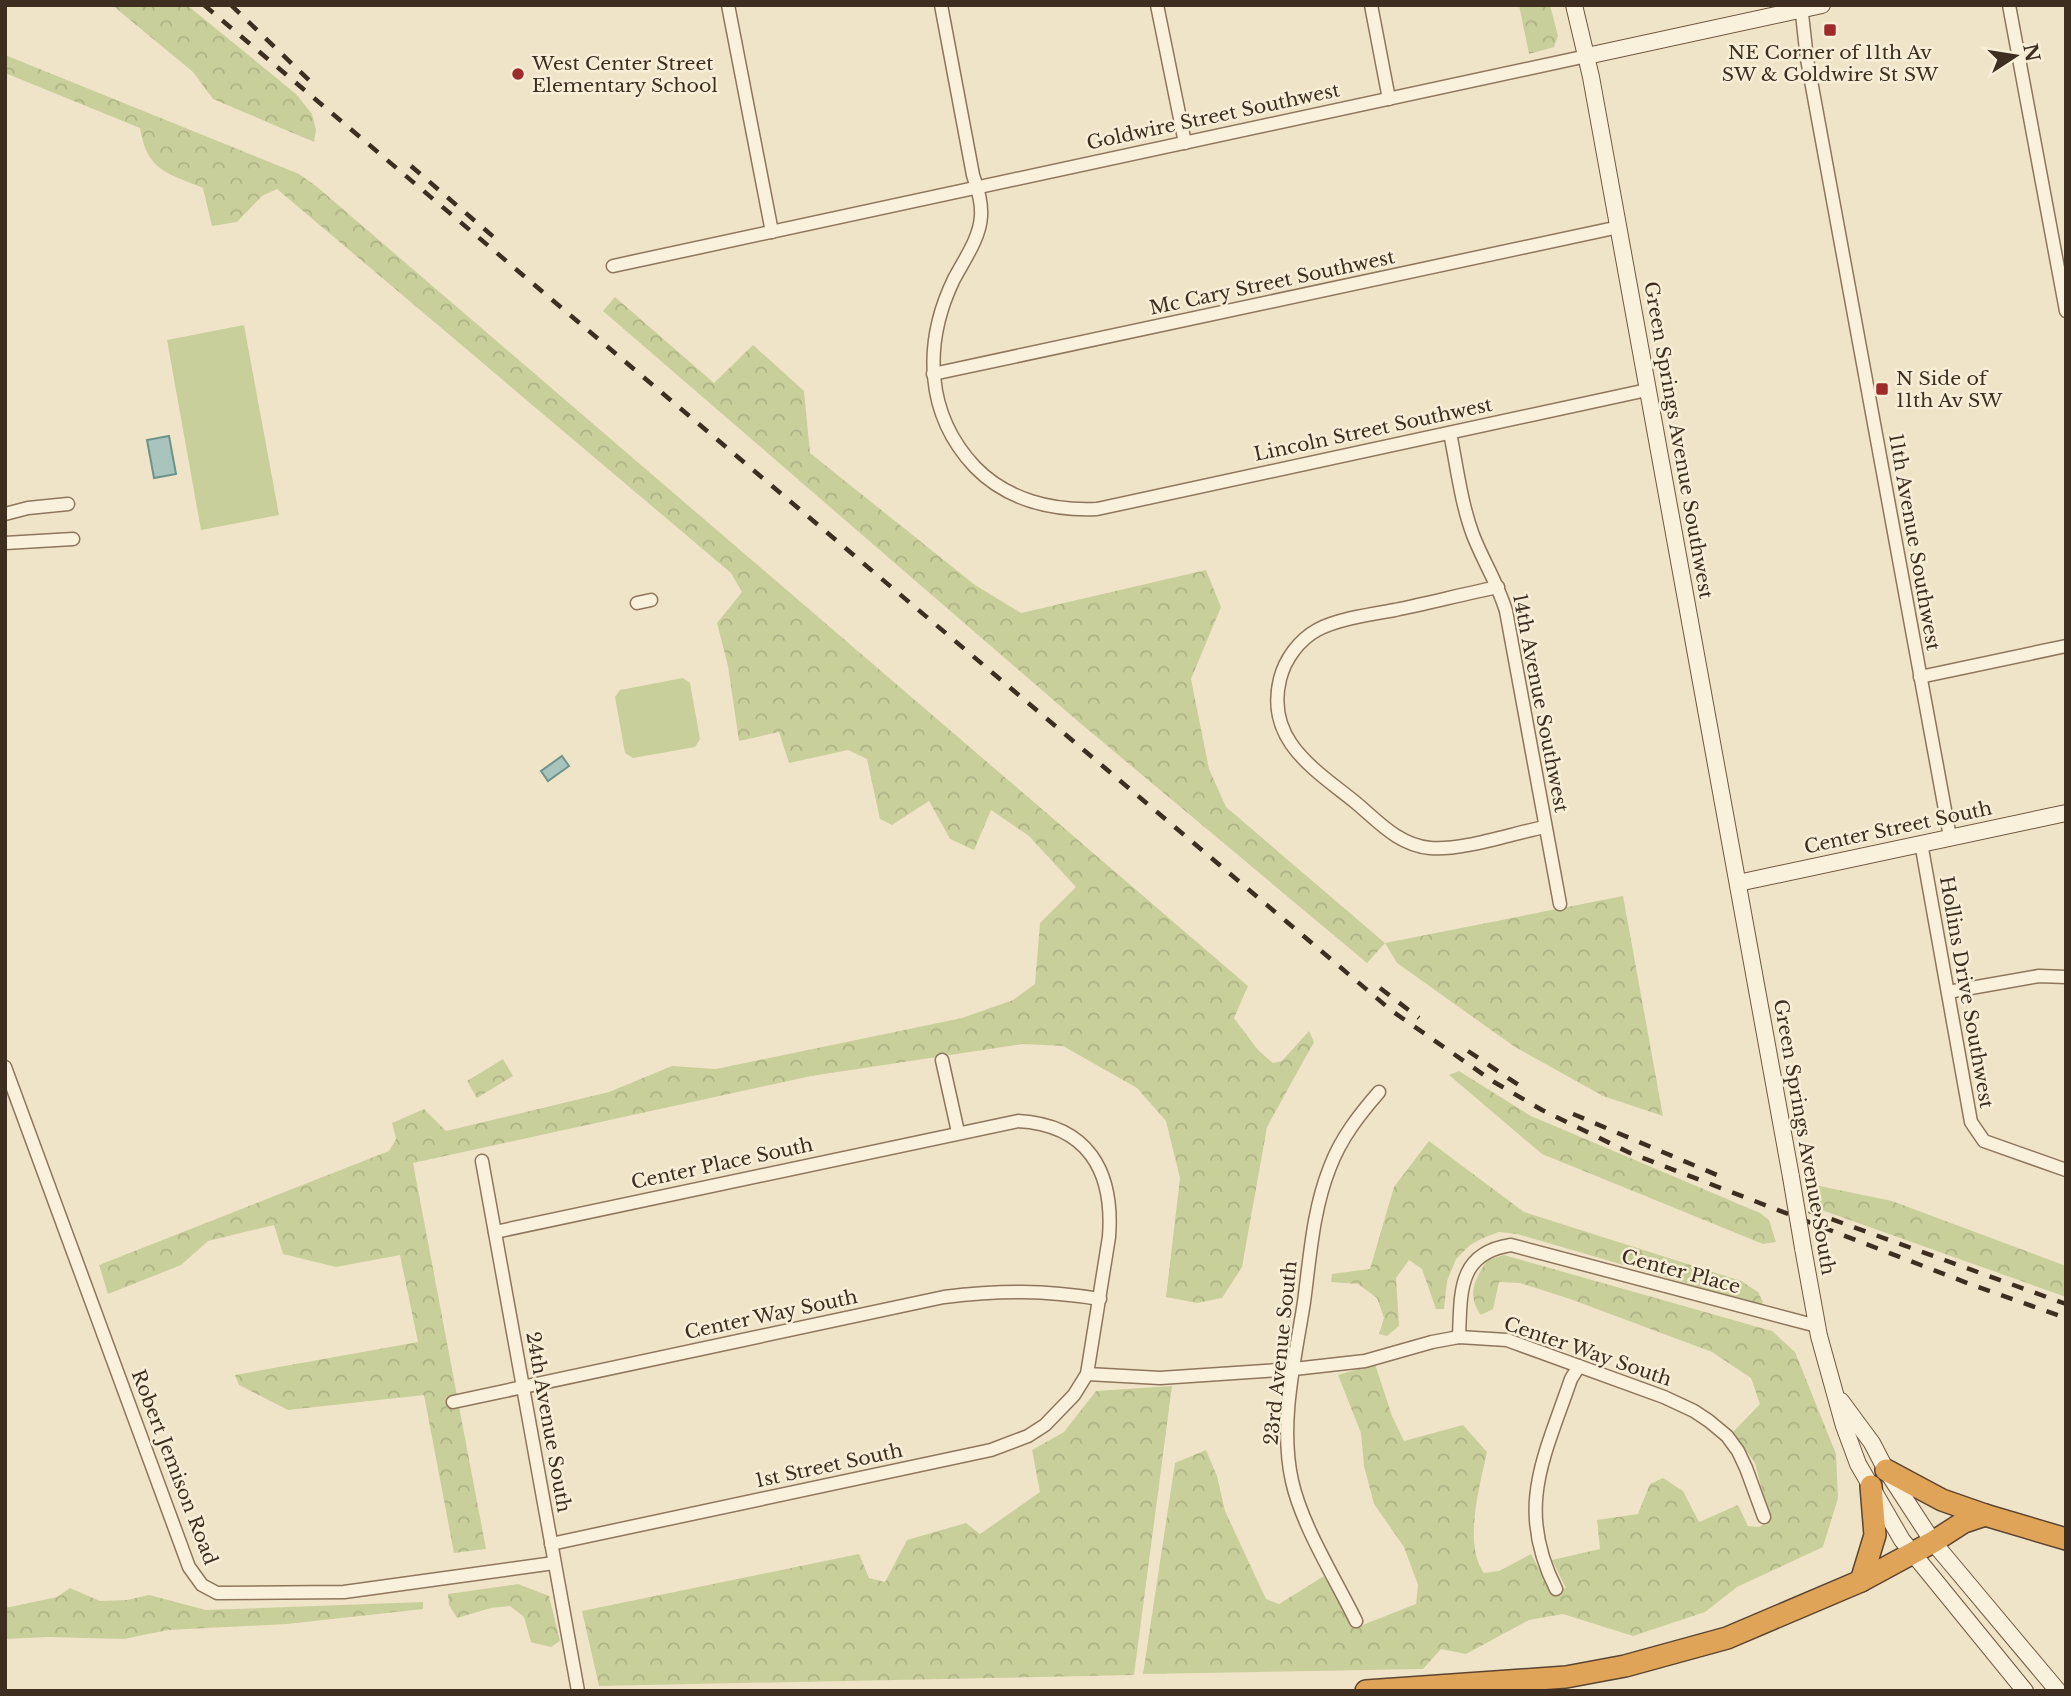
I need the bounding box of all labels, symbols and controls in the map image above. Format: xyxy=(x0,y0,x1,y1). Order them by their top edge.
north arrow xyxy=(1980,21,2050,91)
marker: NE Corner of 11th Av SW & Goldwire St SW xyxy=(1822,22,1838,38)
place label: NE Corner of 11th Av SW & Goldwire St SW xyxy=(1722,41,1939,86)
text: N xyxy=(2018,41,2044,64)
place label: West Center Street Elementary School xyxy=(531,52,718,97)
marker: West Center Street Elementary School xyxy=(510,66,526,82)
street label: Goldwire Street Southwest xyxy=(1084,78,1343,155)
street label: Mc Cary Street Southwest xyxy=(1147,245,1398,320)
street label: Green Springs Avenue Southwest xyxy=(1639,280,1718,601)
place label: N Side of 11th Av SW xyxy=(1896,367,2003,412)
marker: N Side of 11th Av SW xyxy=(1874,381,1890,397)
street label: Lincoln Street Southwest xyxy=(1252,393,1495,466)
street label: 11th Avenue Southwest xyxy=(1884,432,1945,653)
street label: 14th Avenue Southwest xyxy=(1508,592,1573,815)
street label: Center Street South xyxy=(1802,796,1994,859)
street label: Hollins Drive Southwest xyxy=(1935,874,1998,1111)
street label: Green Springs Avenue South xyxy=(1769,997,1840,1277)
street label: Center Place South xyxy=(629,1133,815,1194)
street label: Center Place xyxy=(1619,1245,1743,1298)
street label: 23rd Avenue South xyxy=(1259,1260,1302,1446)
street label: Center Way South xyxy=(683,1285,860,1344)
street label: Center Way South xyxy=(1501,1312,1675,1391)
street label: 24th Avenue South xyxy=(521,1330,576,1514)
street label: Robert Jemison Road xyxy=(127,1366,222,1568)
street label: 1st Street South xyxy=(753,1439,905,1492)

